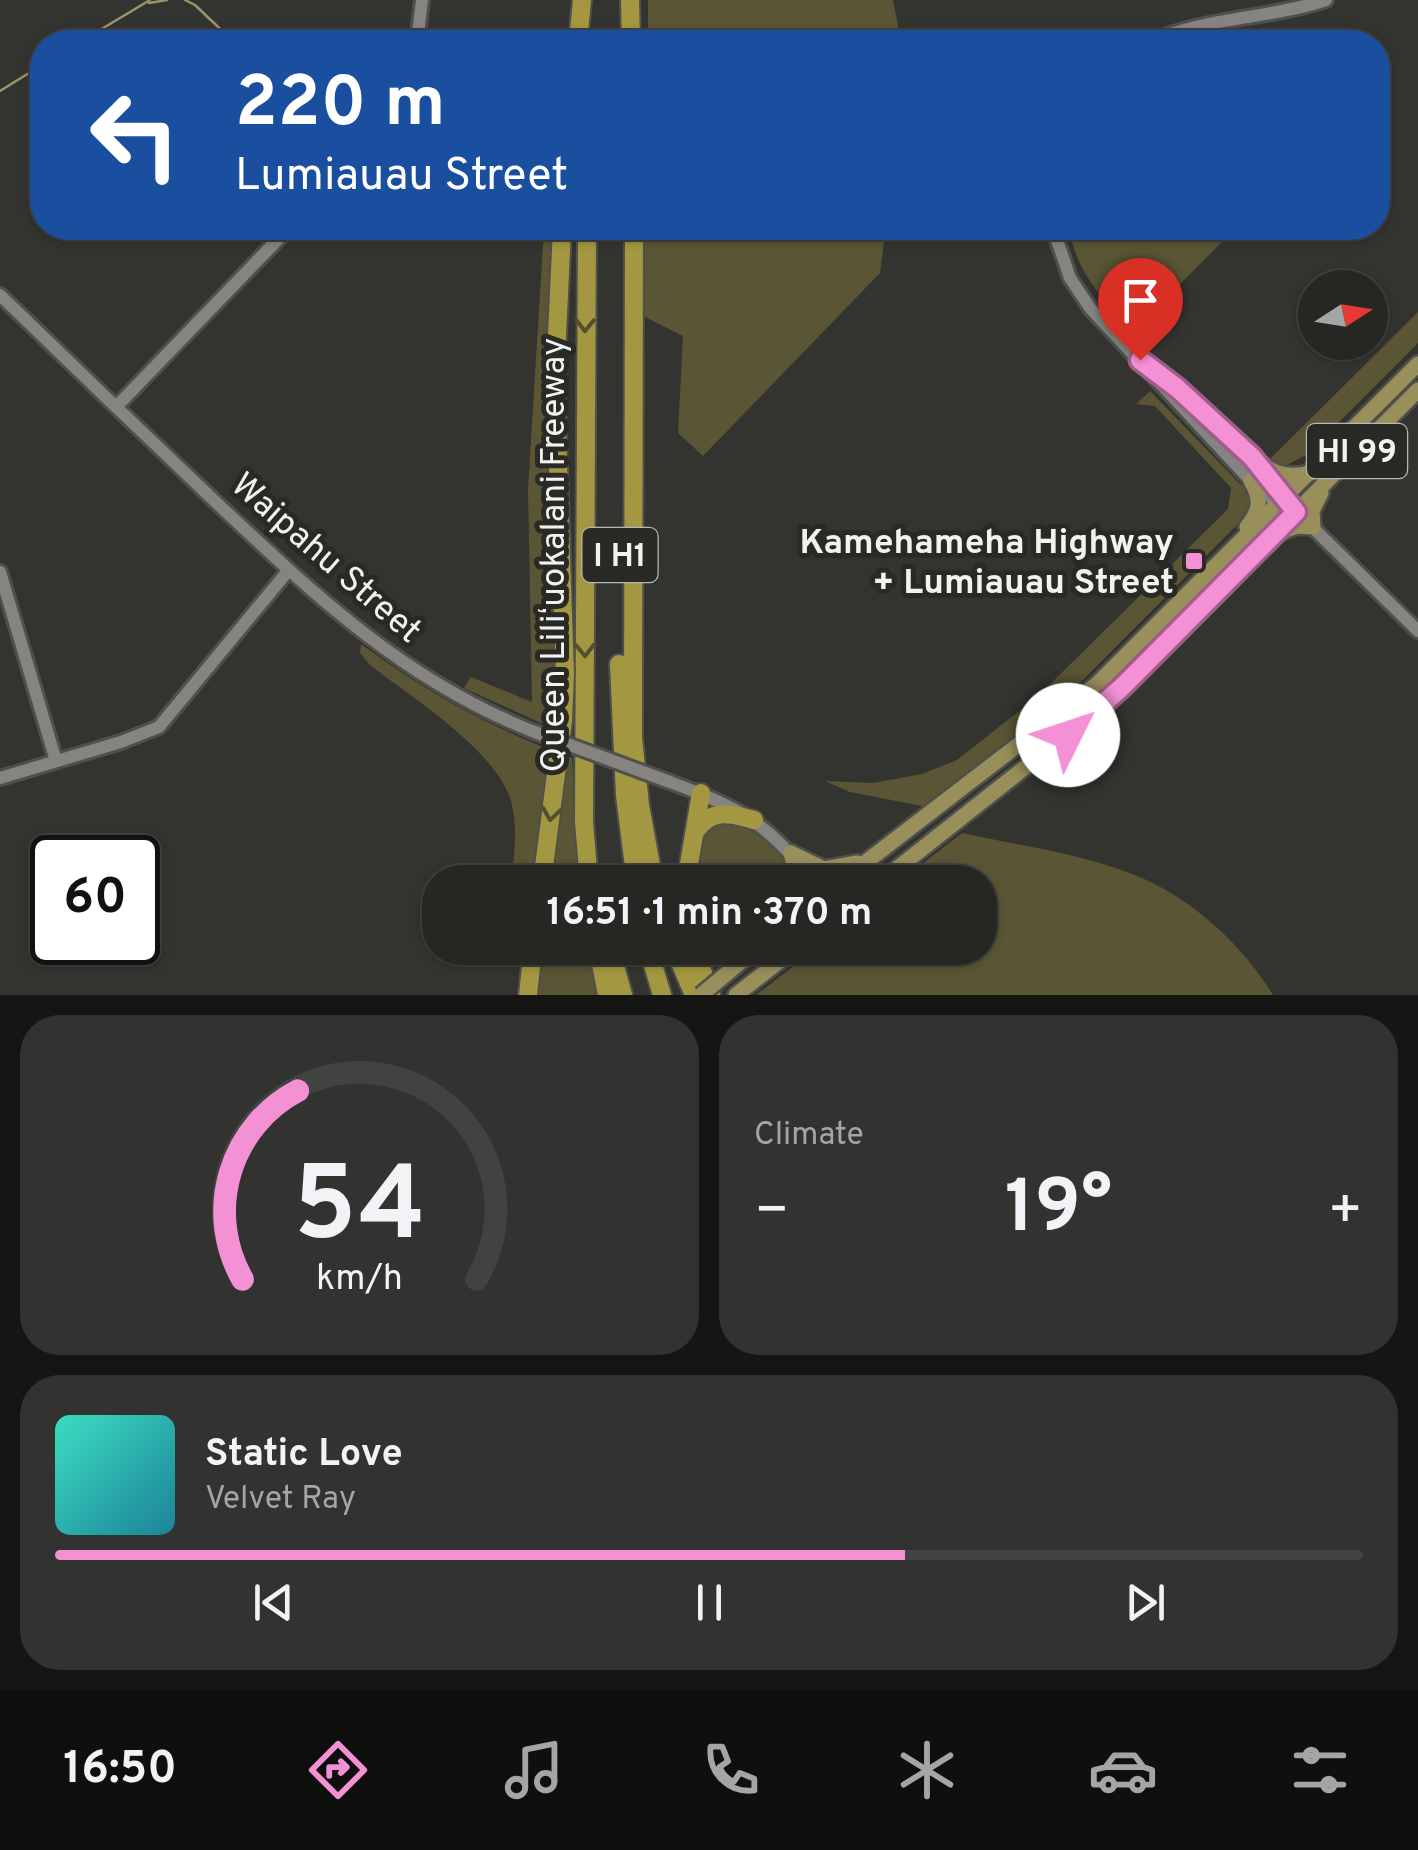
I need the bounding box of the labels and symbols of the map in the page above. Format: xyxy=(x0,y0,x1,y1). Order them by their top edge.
pin xyxy=(1098,258,1183,361)
north arrow xyxy=(1298,270,1388,360)
one-way arrow xyxy=(574,318,596,333)
street label: Queen Liliʻuokalani Freeway xyxy=(533,337,577,773)
road number: HI 99 xyxy=(1307,424,1407,478)
street label: Waipahu Street xyxy=(221,464,429,654)
place label: Kamehameha Highway + Lumiauau Street xyxy=(800,522,1174,606)
road number: I H1 xyxy=(582,528,658,582)
marker: Kamehameha Highway + Lumiauau Street xyxy=(1183,550,1205,572)
one-way arrow xyxy=(575,642,596,658)
position arrow xyxy=(1016,683,1120,787)
one-way arrow xyxy=(542,805,563,822)
speed limit sign: 60 xyxy=(30,835,160,965)

